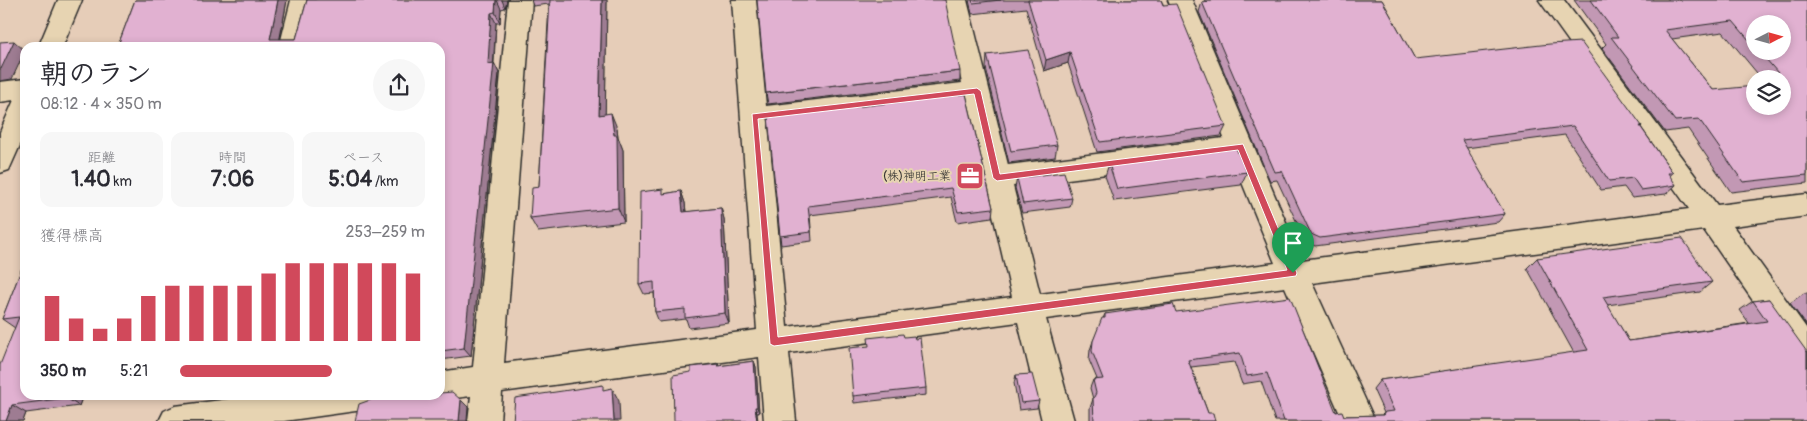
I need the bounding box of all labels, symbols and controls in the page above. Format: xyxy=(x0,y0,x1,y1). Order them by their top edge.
north arrow xyxy=(1746,15,1791,60)
map controls xyxy=(1746,15,1791,115)
text: 朝のラン xyxy=(40,57,152,92)
button: share xyxy=(373,59,425,111)
button: layers xyxy=(1746,70,1791,115)
text: 08:12 · 4 × 350 m xyxy=(40,94,162,114)
text: 距離 xyxy=(88,149,116,166)
text: 時間 xyxy=(219,149,247,166)
text: ペース xyxy=(343,149,384,166)
office icon: (株)神明工業 xyxy=(955,161,985,191)
text: 1.40 xyxy=(71,166,111,193)
text: 7:06 xyxy=(211,166,254,193)
text: 5:04 xyxy=(329,166,372,193)
place label: (株)神明工業 xyxy=(883,169,951,184)
text: km xyxy=(111,173,132,190)
text: /km xyxy=(372,173,398,190)
text: 253–259 m xyxy=(345,222,425,242)
pin xyxy=(1272,222,1314,273)
text: 獲得標高 xyxy=(40,226,104,246)
icon: arrive xyxy=(1279,229,1307,257)
text: 350 m xyxy=(40,361,86,381)
text: 5:21 xyxy=(120,361,148,381)

